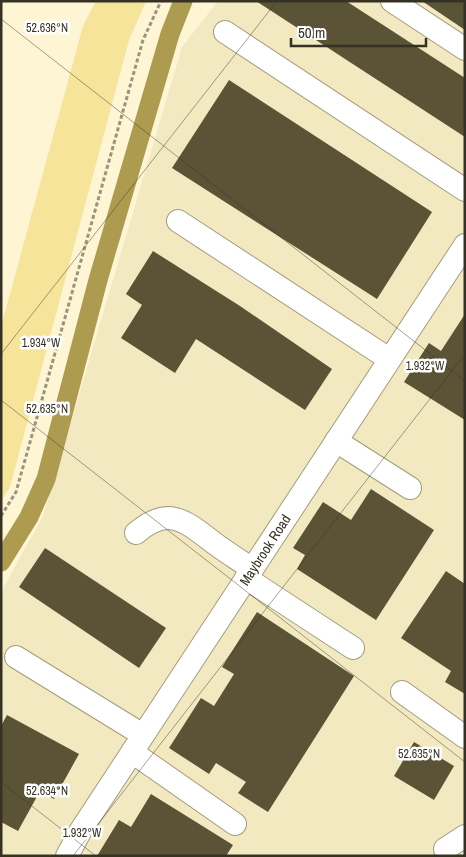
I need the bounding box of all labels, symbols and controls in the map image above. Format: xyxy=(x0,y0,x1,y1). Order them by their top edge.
scale bar xyxy=(291,15,426,47)
text: 52.636°N xyxy=(26,20,68,36)
text: 50 m xyxy=(298,22,325,43)
text: 1.934°W xyxy=(22,335,61,351)
text: 1.932°W xyxy=(406,358,445,374)
text: 52.635°N xyxy=(26,401,68,417)
street label: Maybrook Road xyxy=(235,511,295,589)
text: 52.635°N xyxy=(398,746,440,762)
text: 52.634°N xyxy=(26,783,68,799)
text: 1.932°W xyxy=(63,825,102,841)

